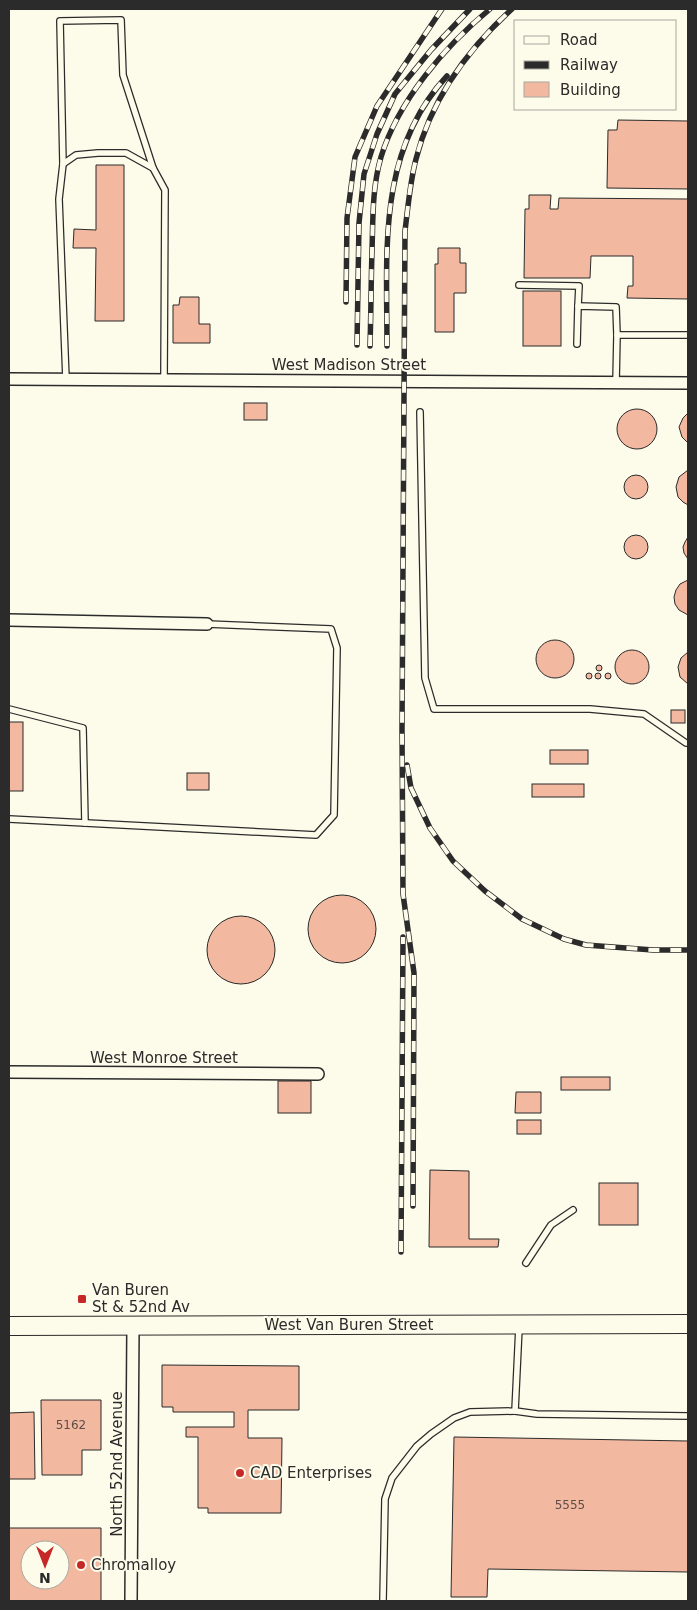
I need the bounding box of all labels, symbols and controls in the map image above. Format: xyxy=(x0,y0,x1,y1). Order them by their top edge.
legend xyxy=(514,20,677,110)
text: Road xyxy=(560,31,598,49)
text: Railway xyxy=(560,56,618,74)
text: Building xyxy=(560,81,621,99)
street label: West Madison Street xyxy=(272,356,426,374)
street label: West Monroe Street xyxy=(90,1049,238,1067)
place label: Van Buren St & 52nd Av xyxy=(92,1281,190,1316)
marker: Van Buren St & 52nd Av xyxy=(76,1293,88,1305)
street label: West Van Buren Street xyxy=(265,1316,434,1334)
street label: North 52nd Avenue xyxy=(108,1391,126,1537)
house number: 5162 xyxy=(56,1418,86,1432)
place label: CAD Enterprises xyxy=(250,1464,372,1482)
marker: CAD Enterprises xyxy=(234,1467,246,1479)
house number: 5555 xyxy=(555,1498,585,1512)
north arrow xyxy=(20,1540,70,1590)
place label: Chromalloy xyxy=(91,1556,176,1574)
marker: Chromalloy xyxy=(75,1559,87,1571)
text: N xyxy=(39,1570,51,1586)

